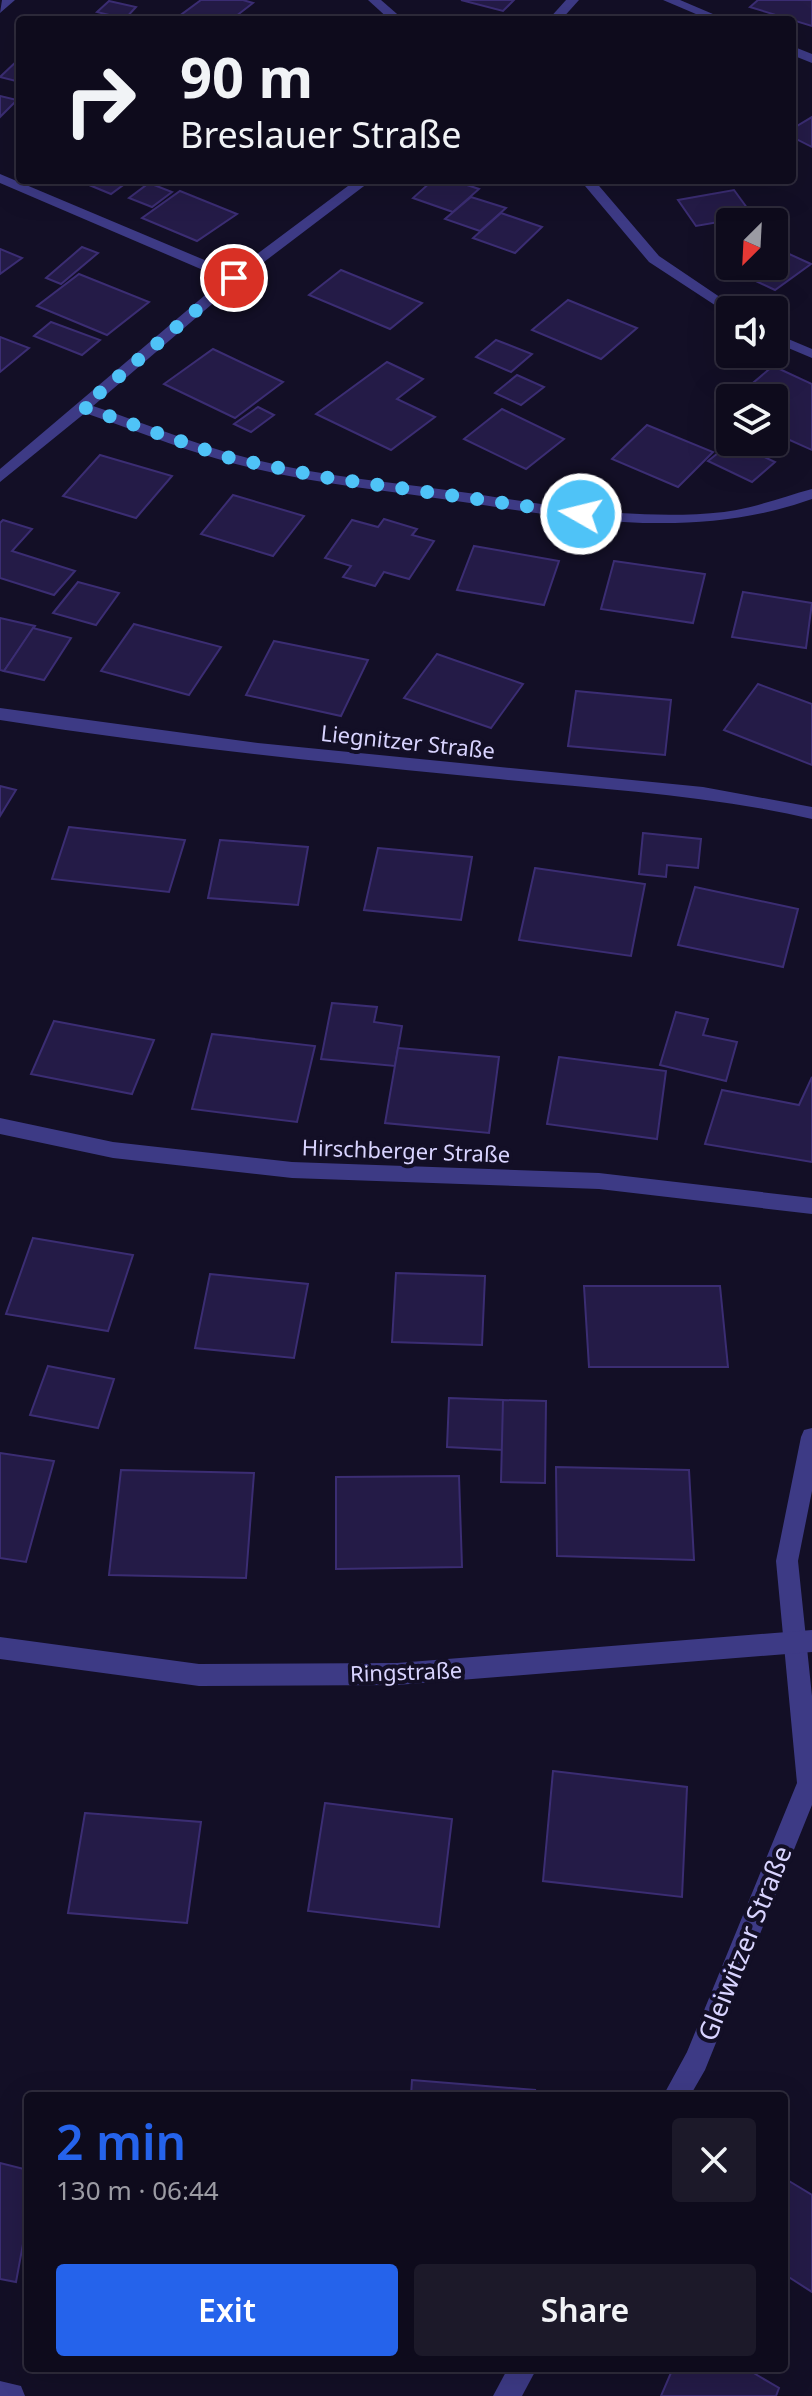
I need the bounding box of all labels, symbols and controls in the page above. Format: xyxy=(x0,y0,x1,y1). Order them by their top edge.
text: 90 m xyxy=(180,38,313,114)
icon: right xyxy=(48,48,152,152)
text: Breslauer Straße xyxy=(180,110,461,159)
north arrow xyxy=(716,208,788,280)
map controls xyxy=(716,208,788,456)
pin xyxy=(200,244,268,312)
icon: arrive xyxy=(212,256,256,300)
button: sound xyxy=(716,296,788,368)
button: layers xyxy=(716,384,788,456)
position arrow xyxy=(539,472,623,556)
street label: Liegnitzer Straße xyxy=(319,717,497,765)
street label: Hirschberger Straße xyxy=(301,1131,511,1169)
street label: Ringstraße xyxy=(349,1654,463,1688)
street label: Gleiwitzer Straße xyxy=(688,1840,800,2046)
text: 2 min xyxy=(56,2109,186,2174)
button: close xyxy=(672,2118,756,2202)
text: 130 m · 06:44 xyxy=(56,2172,219,2208)
button: Exit xyxy=(56,2264,398,2356)
button: Share xyxy=(414,2264,756,2356)

